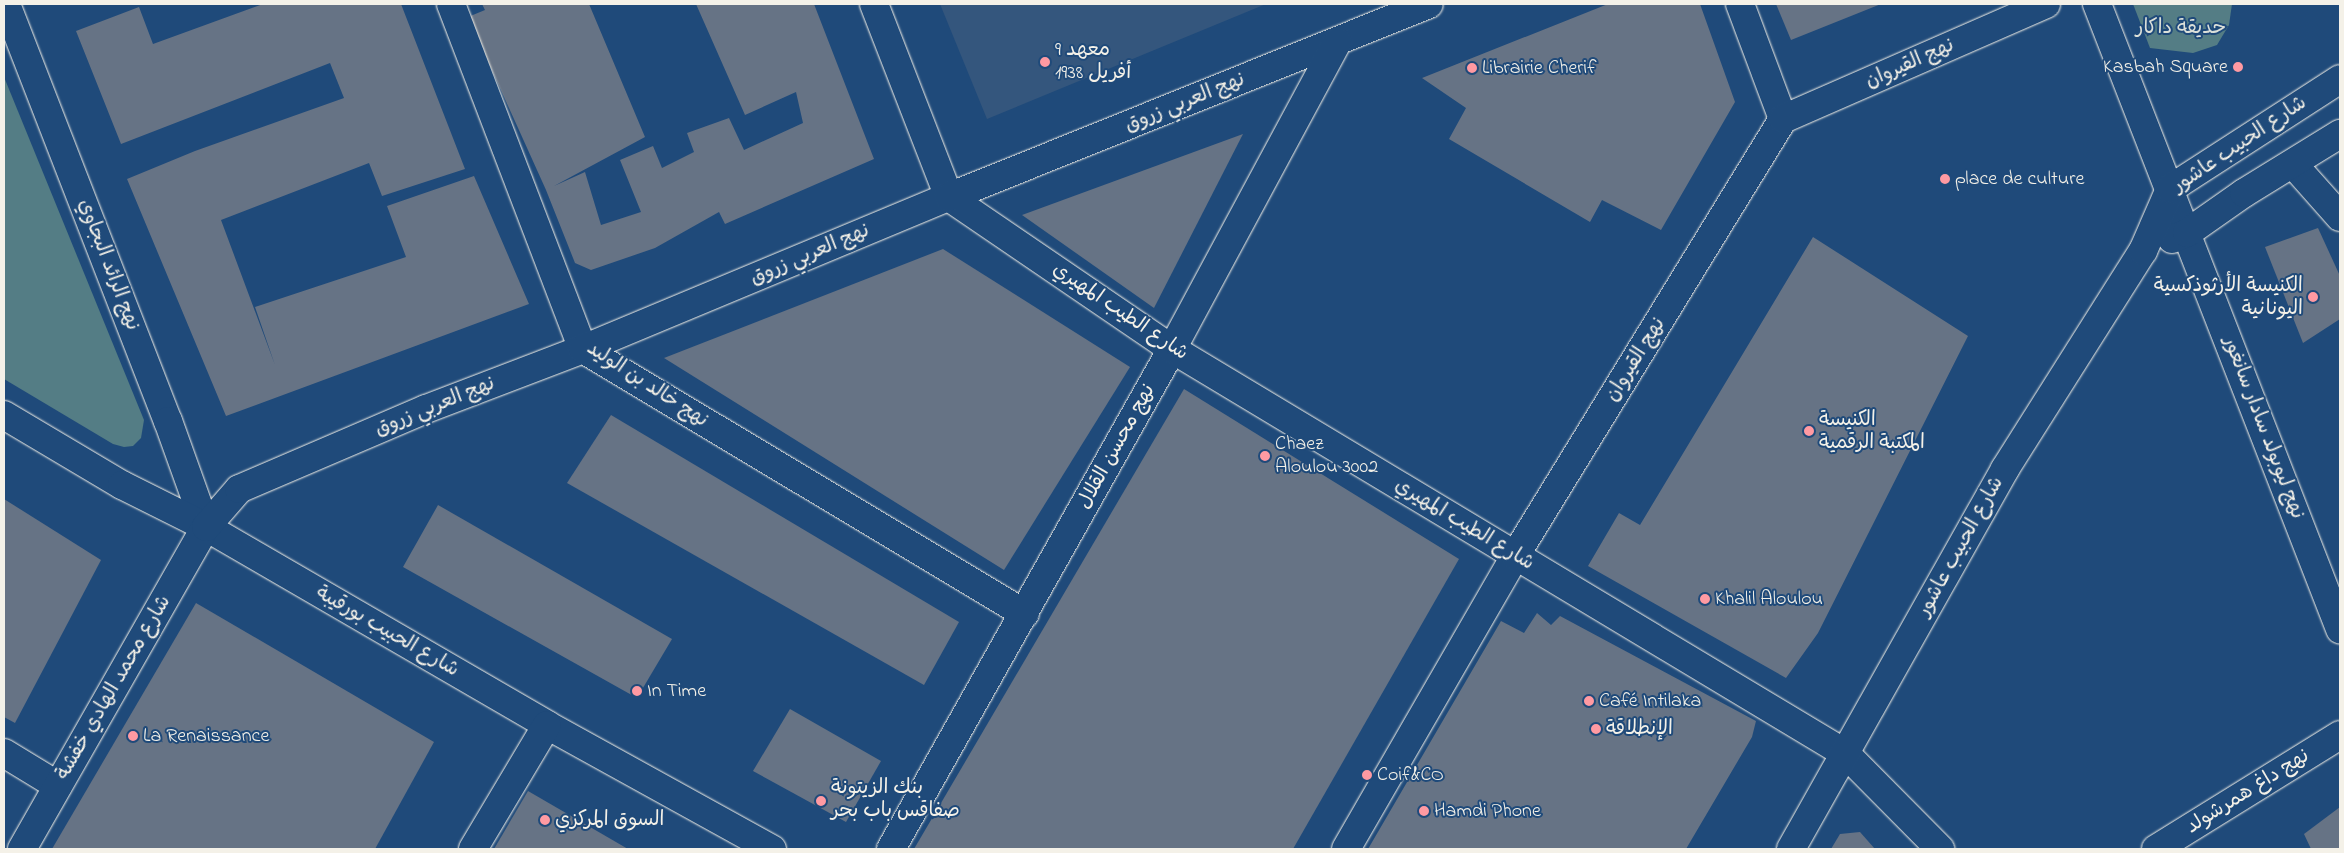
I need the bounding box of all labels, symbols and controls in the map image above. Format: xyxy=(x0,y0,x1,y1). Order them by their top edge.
park label: حديقة داكار xyxy=(2136,16,2226,40)
street label: نهج القيروان xyxy=(1862,34,1958,94)
place label: معهد 9 أفريل 1938 xyxy=(1055,39,1131,86)
place label: Kasbah Square xyxy=(2103,55,2228,79)
marker: معهد 9 أفريل 1938 xyxy=(1039,56,1051,68)
place label: Librairie Cherif xyxy=(1482,56,1596,80)
marker: Kasbah Square xyxy=(2232,61,2244,73)
marker: Librairie Cherif xyxy=(1466,62,1478,74)
street label: نهج العربي زروق xyxy=(1121,68,1249,138)
street label: شارع الحبيب عاشور xyxy=(2169,91,2311,199)
place label: place de culture xyxy=(1955,167,2084,191)
marker: place de culture xyxy=(1939,173,1951,185)
street label: نهج الرائد البجاوي xyxy=(72,196,144,334)
street label: نهج العربي زروق xyxy=(747,219,873,291)
street label: شارع الطيب المهيري xyxy=(1048,258,1192,366)
place label: الكنيسة الأرثوذكسية اليونانية xyxy=(2154,274,2303,321)
marker: الكنيسة الأرثوذكسية اليونانية xyxy=(2307,291,2319,303)
street label: نهج القيروان xyxy=(1601,314,1671,406)
street label: نهج ليوبولد سادار سانغور xyxy=(2217,333,2309,523)
street label: نهج خالد بن الوليد xyxy=(582,337,712,433)
street label: نهج العربي زروق xyxy=(371,372,499,442)
street label: نهج محسن القلال xyxy=(1073,380,1161,514)
place label: الكنيسة المكتبة الرقمية xyxy=(1819,408,1925,455)
marker: الكنيسة المكتبة الرقمية xyxy=(1803,425,1815,437)
place label: Chaez Aloulou 3002 xyxy=(1275,432,1378,479)
marker: Chaez Aloulou 3002 xyxy=(1259,450,1271,462)
street label: شارع الحبيب عاشور xyxy=(1913,473,2009,621)
street label: شارع الطيب المهيري xyxy=(1390,474,1538,576)
street label: شارع الحبيب بورقيبة xyxy=(311,581,463,683)
place label: Khalil Aloulou xyxy=(1715,587,1823,611)
street label: شارع محمد الهادي خفشة xyxy=(51,592,177,784)
marker: Khalil Aloulou xyxy=(1699,593,1711,605)
place label: In Time xyxy=(647,679,706,703)
marker: In Time xyxy=(631,685,643,697)
place label: Café Intilaka xyxy=(1599,689,1701,713)
marker: Café Intilaka xyxy=(1583,695,1595,707)
place label: الإنطلاقة xyxy=(1606,717,1673,741)
marker: الإنطلاقة xyxy=(1590,723,1602,735)
place label: La Renaissance xyxy=(143,724,269,748)
marker: La Renaissance xyxy=(127,730,139,742)
street label: نهج داغ همرشولد xyxy=(2182,744,2314,840)
place label: Coif&CO xyxy=(1377,763,1444,787)
marker: Coif&CO xyxy=(1361,769,1373,781)
place label: بنك الزيتونة صفاقس باب بحر xyxy=(831,777,960,824)
marker: بنك الزيتونة صفاقس باب بحر xyxy=(815,795,827,807)
place label: Hamdi Phone xyxy=(1434,799,1541,823)
marker: Hamdi Phone xyxy=(1418,805,1430,817)
place label: السوق المركزي xyxy=(555,808,664,832)
marker: السوق المركزي xyxy=(539,814,551,826)

